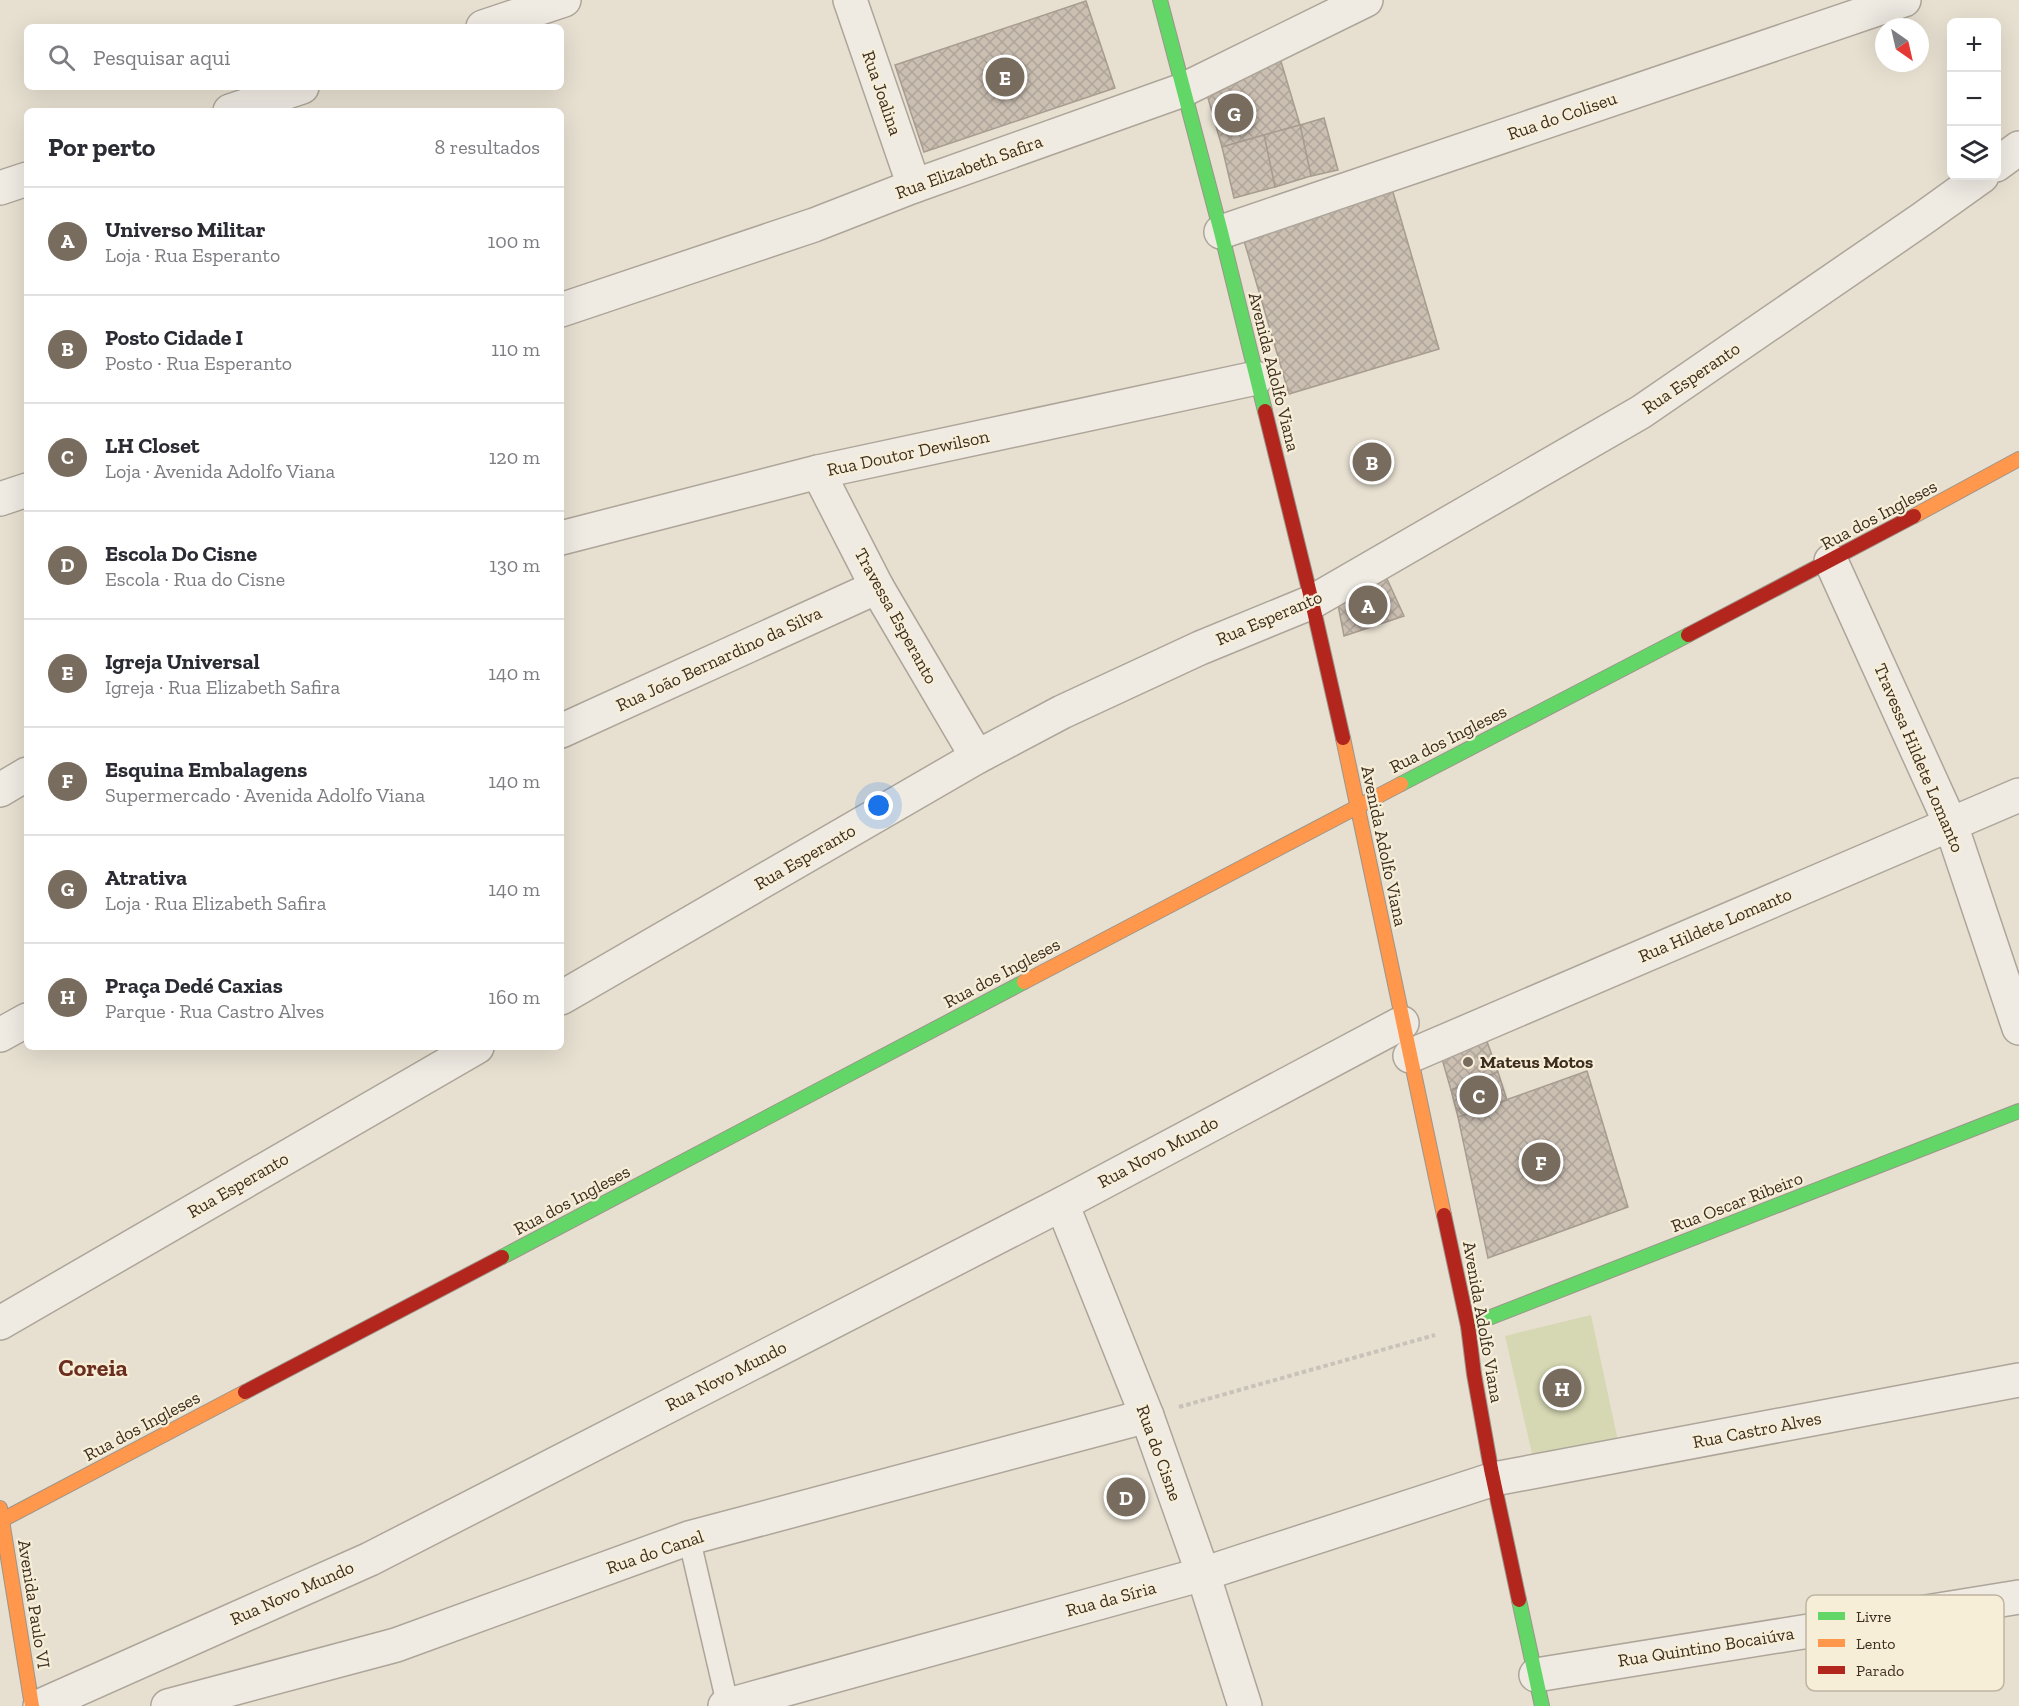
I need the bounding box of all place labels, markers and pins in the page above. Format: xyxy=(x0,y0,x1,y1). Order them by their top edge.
pin: E xyxy=(986,54,1024,100)
pin: G xyxy=(1214,90,1254,136)
pin: B xyxy=(1352,440,1392,484)
pin: A xyxy=(1348,582,1388,628)
place label: Mateus Motos xyxy=(1480,1051,1593,1073)
marker: Mateus Motos xyxy=(1461,1055,1475,1069)
pin: C xyxy=(1460,1072,1498,1118)
pin: F xyxy=(1522,1140,1560,1184)
pin: H xyxy=(1542,1366,1582,1410)
pin: D xyxy=(1106,1474,1146,1520)

